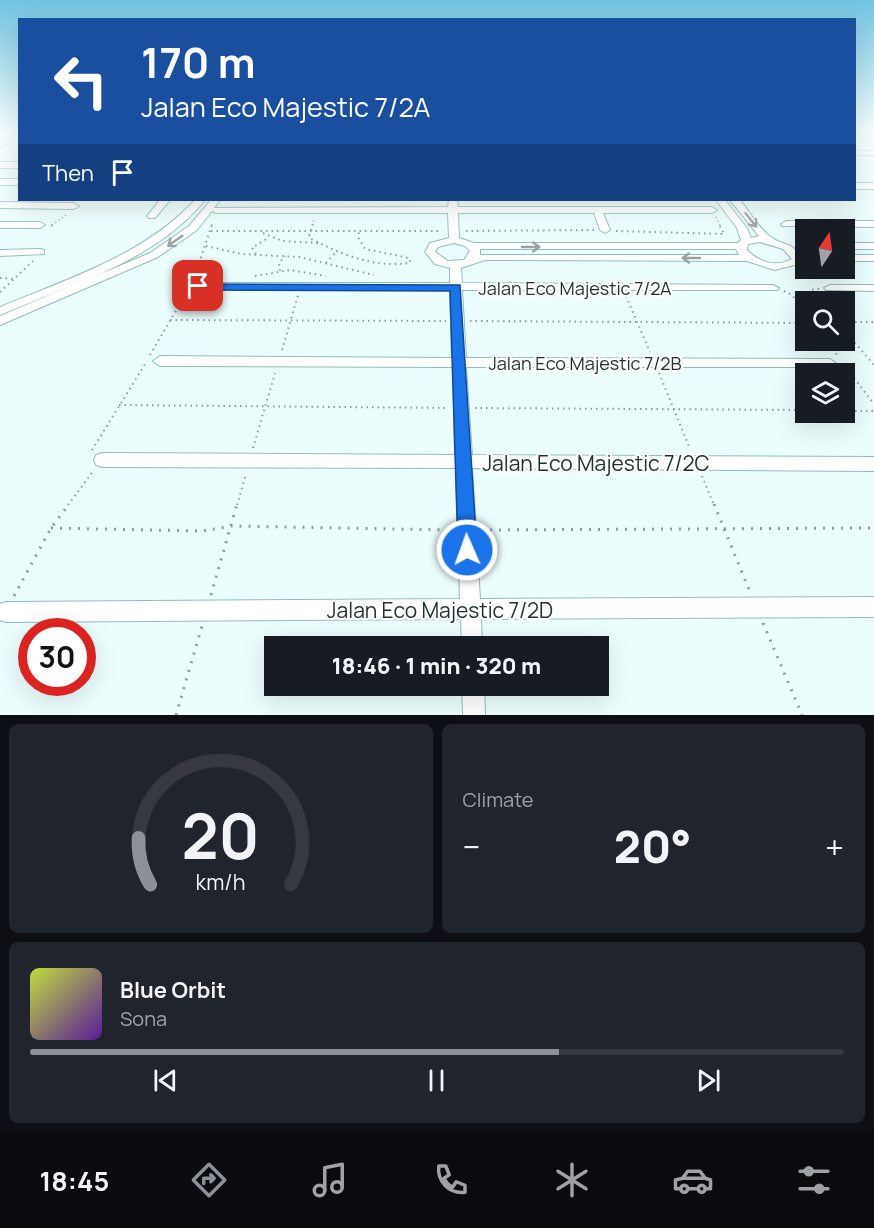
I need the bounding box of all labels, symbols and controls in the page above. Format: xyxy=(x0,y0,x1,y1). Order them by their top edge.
text: 170 m xyxy=(141,33,256,91)
icon: left xyxy=(42,42,120,120)
text: Jalan Eco Majestic 7/2A xyxy=(141,88,430,125)
icon: arrive xyxy=(106,156,139,189)
text: Then xyxy=(42,158,94,188)
one-way arrow xyxy=(745,212,757,228)
north arrow xyxy=(795,219,855,279)
map controls xyxy=(795,219,855,423)
one-way arrow xyxy=(167,235,184,247)
one-way arrow xyxy=(520,241,540,253)
one-way arrow xyxy=(681,252,701,264)
pin xyxy=(172,260,223,311)
icon: arrive xyxy=(181,269,214,302)
street label: Jalan Eco Majestic 7/2A xyxy=(479,276,672,300)
button: search xyxy=(795,291,855,351)
street label: Jalan Eco Majestic 7/2B xyxy=(489,351,681,375)
button: layers xyxy=(795,363,855,423)
street label: Jalan Eco Majestic 7/2C xyxy=(482,449,710,477)
position arrow xyxy=(435,518,499,582)
street label: Jalan Eco Majestic 7/2D xyxy=(327,596,553,624)
speed limit sign: 30 xyxy=(18,618,96,696)
text: 18:46 · 1 min · 320 m xyxy=(332,651,541,681)
text: Climate xyxy=(463,786,534,813)
text: 20 xyxy=(182,792,260,878)
text: 20° xyxy=(614,815,692,877)
text: − xyxy=(463,824,480,869)
text: + xyxy=(825,824,844,869)
text: km/h xyxy=(196,868,246,897)
text: Blue Orbit xyxy=(120,975,226,1005)
text: Sona xyxy=(120,1005,167,1032)
icon: previous xyxy=(149,1064,182,1097)
icon: pause xyxy=(420,1064,453,1097)
icon: next xyxy=(692,1064,725,1097)
icon: directions xyxy=(188,1159,230,1201)
icon: music xyxy=(309,1159,351,1201)
icon: phone xyxy=(430,1159,472,1201)
icon: climate xyxy=(551,1159,593,1201)
icon: car xyxy=(672,1159,714,1201)
icon: filters xyxy=(793,1159,835,1201)
text: 18:45 xyxy=(39,1162,109,1199)

